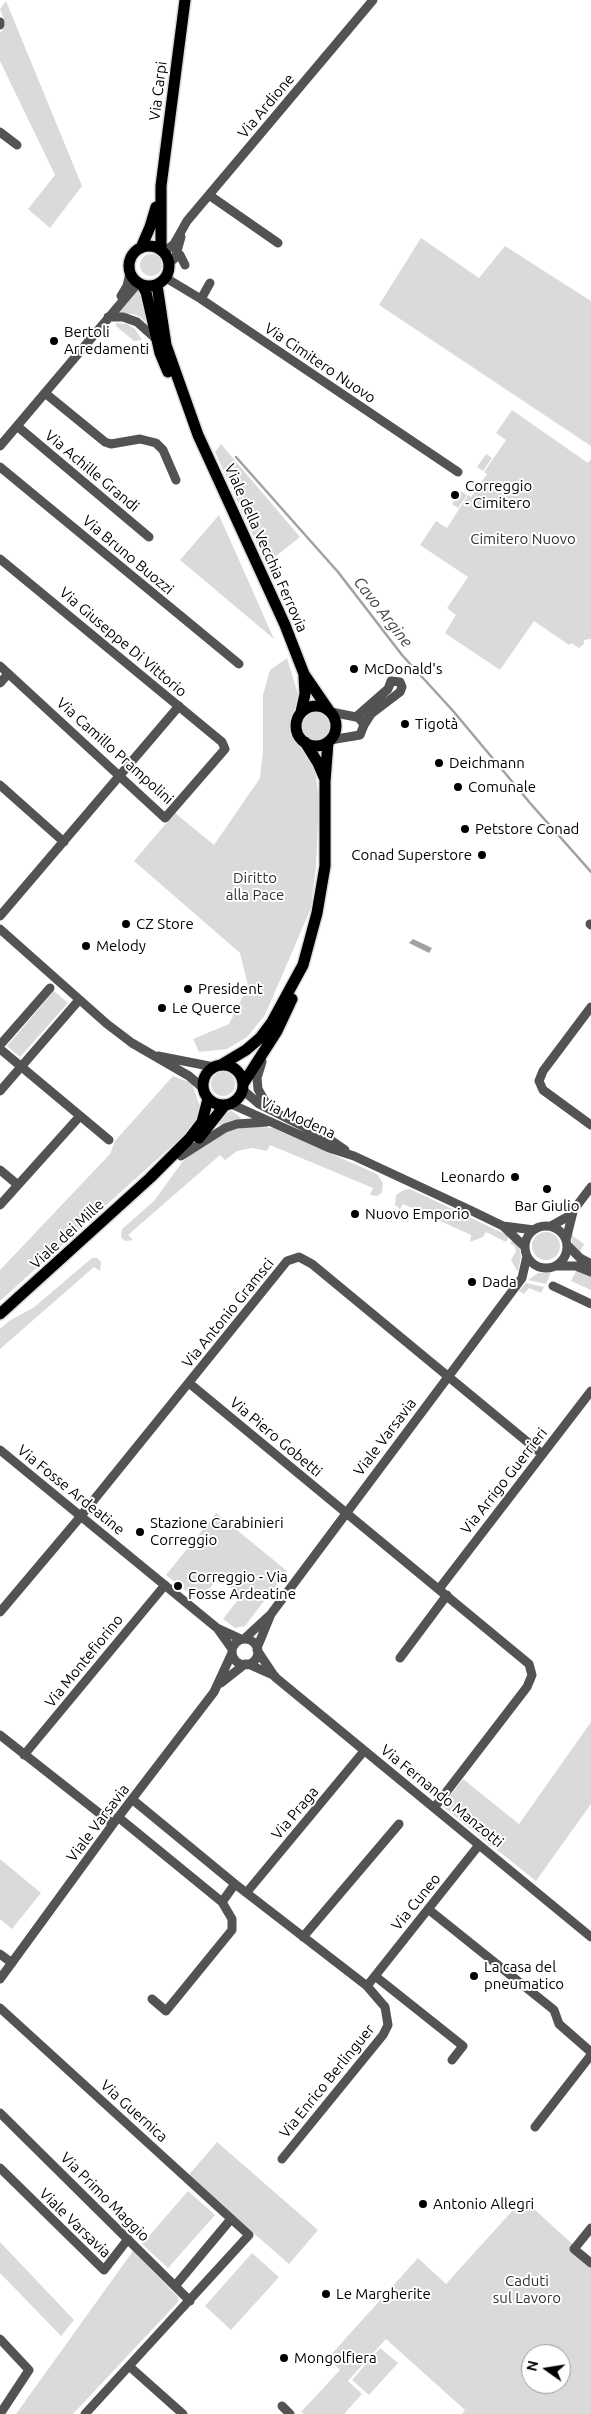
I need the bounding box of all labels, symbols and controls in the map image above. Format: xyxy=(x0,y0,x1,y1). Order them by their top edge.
street label: Via Carpi xyxy=(145,60,171,122)
street label: Via Ardione xyxy=(234,70,298,142)
street label: Via Cimitero Nuovo xyxy=(261,319,379,407)
place label: Bertoli Arredamenti xyxy=(64,323,149,358)
marker: Bertoli Arredamenti xyxy=(48,335,60,347)
street label: Via Achille Grandi xyxy=(41,426,143,516)
street label: Viale della Vecchia Ferrovia xyxy=(221,461,311,635)
place label: Correggio - Cimitero xyxy=(465,477,532,512)
marker: Correggio - Cimitero xyxy=(449,489,461,501)
street label: Via Bruno Buozzi xyxy=(79,512,177,598)
park label: Cimitero Nuovo xyxy=(470,530,576,548)
water label: Cavo Argine xyxy=(350,573,416,651)
street label: Via Giuseppe Di Vittorio xyxy=(56,583,190,701)
place label: McDonald's xyxy=(364,660,442,678)
marker: McDonald's xyxy=(348,663,360,675)
street label: Via Camillo Prampolini xyxy=(53,694,177,808)
place label: Tigotà xyxy=(415,715,458,733)
marker: Tigotà xyxy=(399,718,411,730)
place label: Deichmann xyxy=(449,754,525,772)
marker: Deichmann xyxy=(433,757,445,769)
place label: Comunale xyxy=(468,778,536,796)
marker: Comunale xyxy=(452,781,464,793)
place label: Petstore Conad xyxy=(475,820,579,838)
marker: Petstore Conad xyxy=(459,823,471,835)
place label: Conad Superstore xyxy=(351,846,472,864)
marker: Conad Superstore xyxy=(476,849,488,861)
park label: Diritto alla Pace xyxy=(226,869,284,904)
place label: CZ Store xyxy=(136,915,194,933)
marker: CZ Store xyxy=(120,918,132,930)
place label: Melody xyxy=(96,937,146,955)
marker: Melody xyxy=(80,940,92,952)
place label: President xyxy=(198,980,263,998)
marker: President xyxy=(182,983,194,995)
place label: Le Querce xyxy=(172,999,241,1017)
marker: Le Querce xyxy=(156,1002,168,1014)
street label: Via Modena xyxy=(258,1094,338,1142)
place label: Leonardo xyxy=(441,1168,505,1186)
marker: Leonardo xyxy=(509,1171,521,1183)
marker: Bar Giulio xyxy=(541,1183,553,1195)
street label: Viale dei Mille xyxy=(27,1195,107,1273)
place label: Bar Giulio xyxy=(515,1197,579,1215)
place label: Nuovo Emporio xyxy=(365,1205,470,1223)
marker: Nuovo Emporio xyxy=(349,1208,361,1220)
street label: Via Antonio Gramsci xyxy=(178,1255,278,1371)
place label: Dada xyxy=(482,1273,517,1291)
marker: Dada xyxy=(466,1276,478,1288)
street label: Via Piero Gobetti xyxy=(226,1393,326,1481)
street label: Viale Varsavia xyxy=(350,1395,420,1479)
street label: Via Arrigo Guerrieri xyxy=(457,1424,551,1538)
street label: Via Fosse Ardeatine xyxy=(14,1441,128,1539)
place label: Stazione Carabinieri Correggio xyxy=(150,1514,284,1549)
marker: Stazione Carabinieri Correggio xyxy=(134,1526,146,1538)
place label: Correggio - Via Fosse Ardeatine xyxy=(188,1568,296,1603)
marker: Correggio - Via Fosse Ardeatine xyxy=(172,1580,184,1592)
street label: Via Montefiorino xyxy=(41,1611,127,1711)
street label: Via Fernando Manzotti xyxy=(377,1741,507,1851)
street label: Viale Varsavia xyxy=(63,1781,133,1865)
street label: Via Praga xyxy=(268,1783,322,1843)
street label: Via Cuneo xyxy=(388,1870,444,1934)
place label: La casa del pneumatico xyxy=(484,1958,564,1993)
marker: La casa del pneumatico xyxy=(468,1970,480,1982)
street label: Via Enrico Berlinguer xyxy=(276,2021,378,2141)
street label: Via Guernica xyxy=(97,2076,171,2146)
street label: Via Primo Maggio xyxy=(57,2149,153,2245)
street label: Viale Varsavia xyxy=(35,2184,115,2262)
place label: Antonio Allegri xyxy=(433,2195,534,2213)
marker: Antonio Allegri xyxy=(417,2198,429,2210)
park label: Caduti sul Lavoro xyxy=(493,2272,561,2307)
place label: Le Margherite xyxy=(336,2285,431,2303)
marker: Le Margherite xyxy=(320,2288,332,2300)
north arrow xyxy=(521,2344,571,2394)
place label: Mongolfiera xyxy=(294,2349,377,2367)
marker: Mongolfiera xyxy=(278,2352,290,2364)
text: N xyxy=(523,2359,541,2373)

